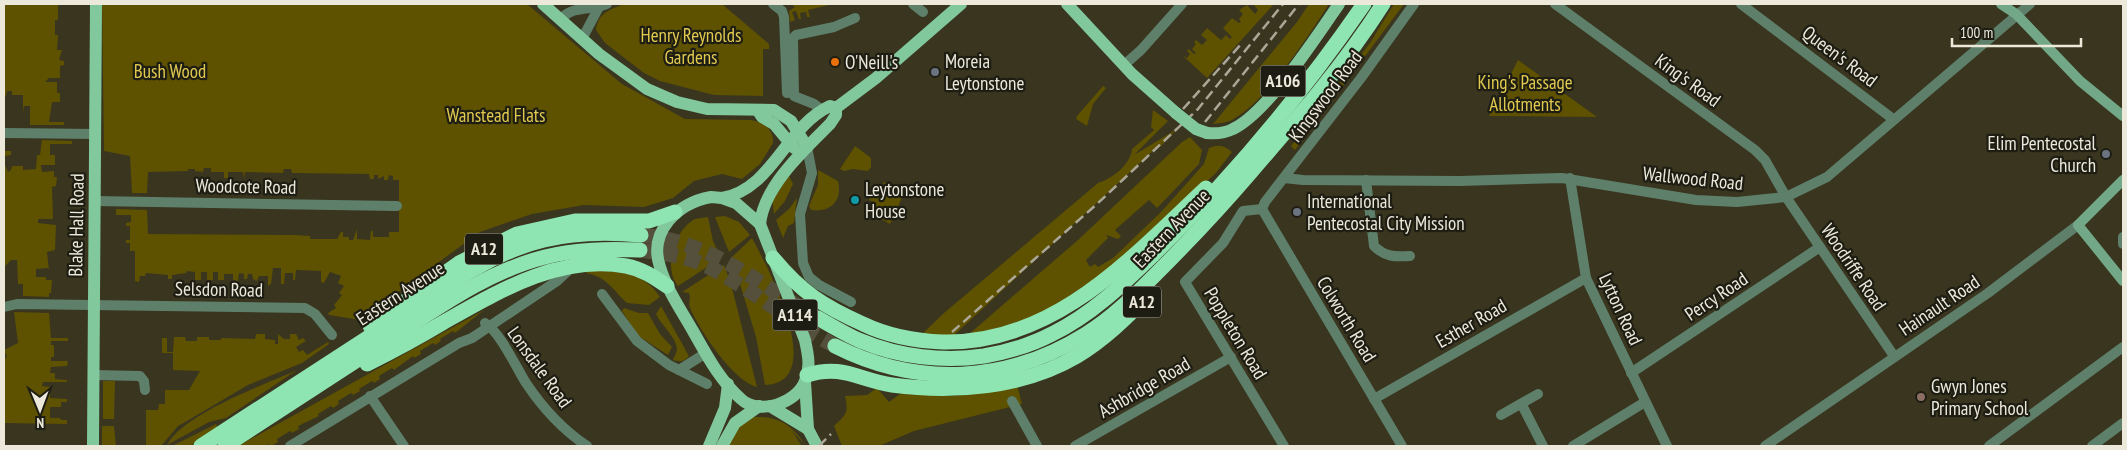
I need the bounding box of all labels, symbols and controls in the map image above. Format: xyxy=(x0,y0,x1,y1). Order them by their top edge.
scale bar xyxy=(1952,15,2081,47)
street label: Queen's Road xyxy=(1798,20,1882,92)
park label: Henry Reynolds Gardens xyxy=(641,23,741,69)
text: 100 m xyxy=(1960,23,1993,42)
street label: Kingswood Road xyxy=(1283,45,1367,147)
street label: King's Road xyxy=(1650,48,1726,112)
place label: Moreia Leytonstone xyxy=(945,49,1024,95)
place label: O'Neill's xyxy=(845,50,898,74)
marker: O'Neill's xyxy=(829,56,841,68)
park label: Bush Wood xyxy=(134,59,206,83)
marker: Moreia Leytonstone xyxy=(929,66,941,78)
road number: A106 xyxy=(1260,66,1306,96)
park label: King's Passage Allotments xyxy=(1477,70,1573,116)
park label: Wanstead Flats xyxy=(447,103,545,127)
place label: Elim Pentecostal Church xyxy=(1988,131,2097,177)
marker: Elim Pentecostal Church xyxy=(2100,148,2112,160)
street label: Wallwood Road xyxy=(1642,161,1744,195)
street label: Blake Hall Road xyxy=(63,173,89,277)
street label: Woodcote Road xyxy=(195,173,297,199)
place label: Leytonstone House xyxy=(865,177,944,223)
street label: Eastern Avenue xyxy=(1128,184,1215,272)
place label: International Pentecostal City Mission xyxy=(1307,189,1465,235)
marker: Leytonstone House xyxy=(849,194,861,206)
marker: International Pentecostal City Mission xyxy=(1291,206,1303,218)
street label: Woodriffe Road xyxy=(1816,219,1892,315)
road number: A12 xyxy=(465,233,503,264)
street label: Eastern Avenue xyxy=(351,256,449,330)
street label: Percy Road xyxy=(1680,266,1752,326)
street label: Lytton Road xyxy=(1594,269,1648,349)
street label: Hainault Road xyxy=(1894,269,1984,341)
street label: Colworth Road xyxy=(1312,272,1382,366)
street label: Selsdon Road xyxy=(175,276,263,302)
street label: Poppleton Road xyxy=(1199,283,1273,383)
road number: A12 xyxy=(1123,286,1161,318)
street label: Esther Road xyxy=(1431,293,1511,353)
road number: A114 xyxy=(772,300,818,330)
street label: Lonsdale Road xyxy=(502,322,578,412)
street label: Ashbridge Road xyxy=(1094,351,1194,423)
place label: Gwyn Jones Primary School xyxy=(1931,374,2029,420)
north arrow xyxy=(15,385,65,435)
marker: Gwyn Jones Primary School xyxy=(1915,391,1927,403)
text: N xyxy=(36,414,44,432)

